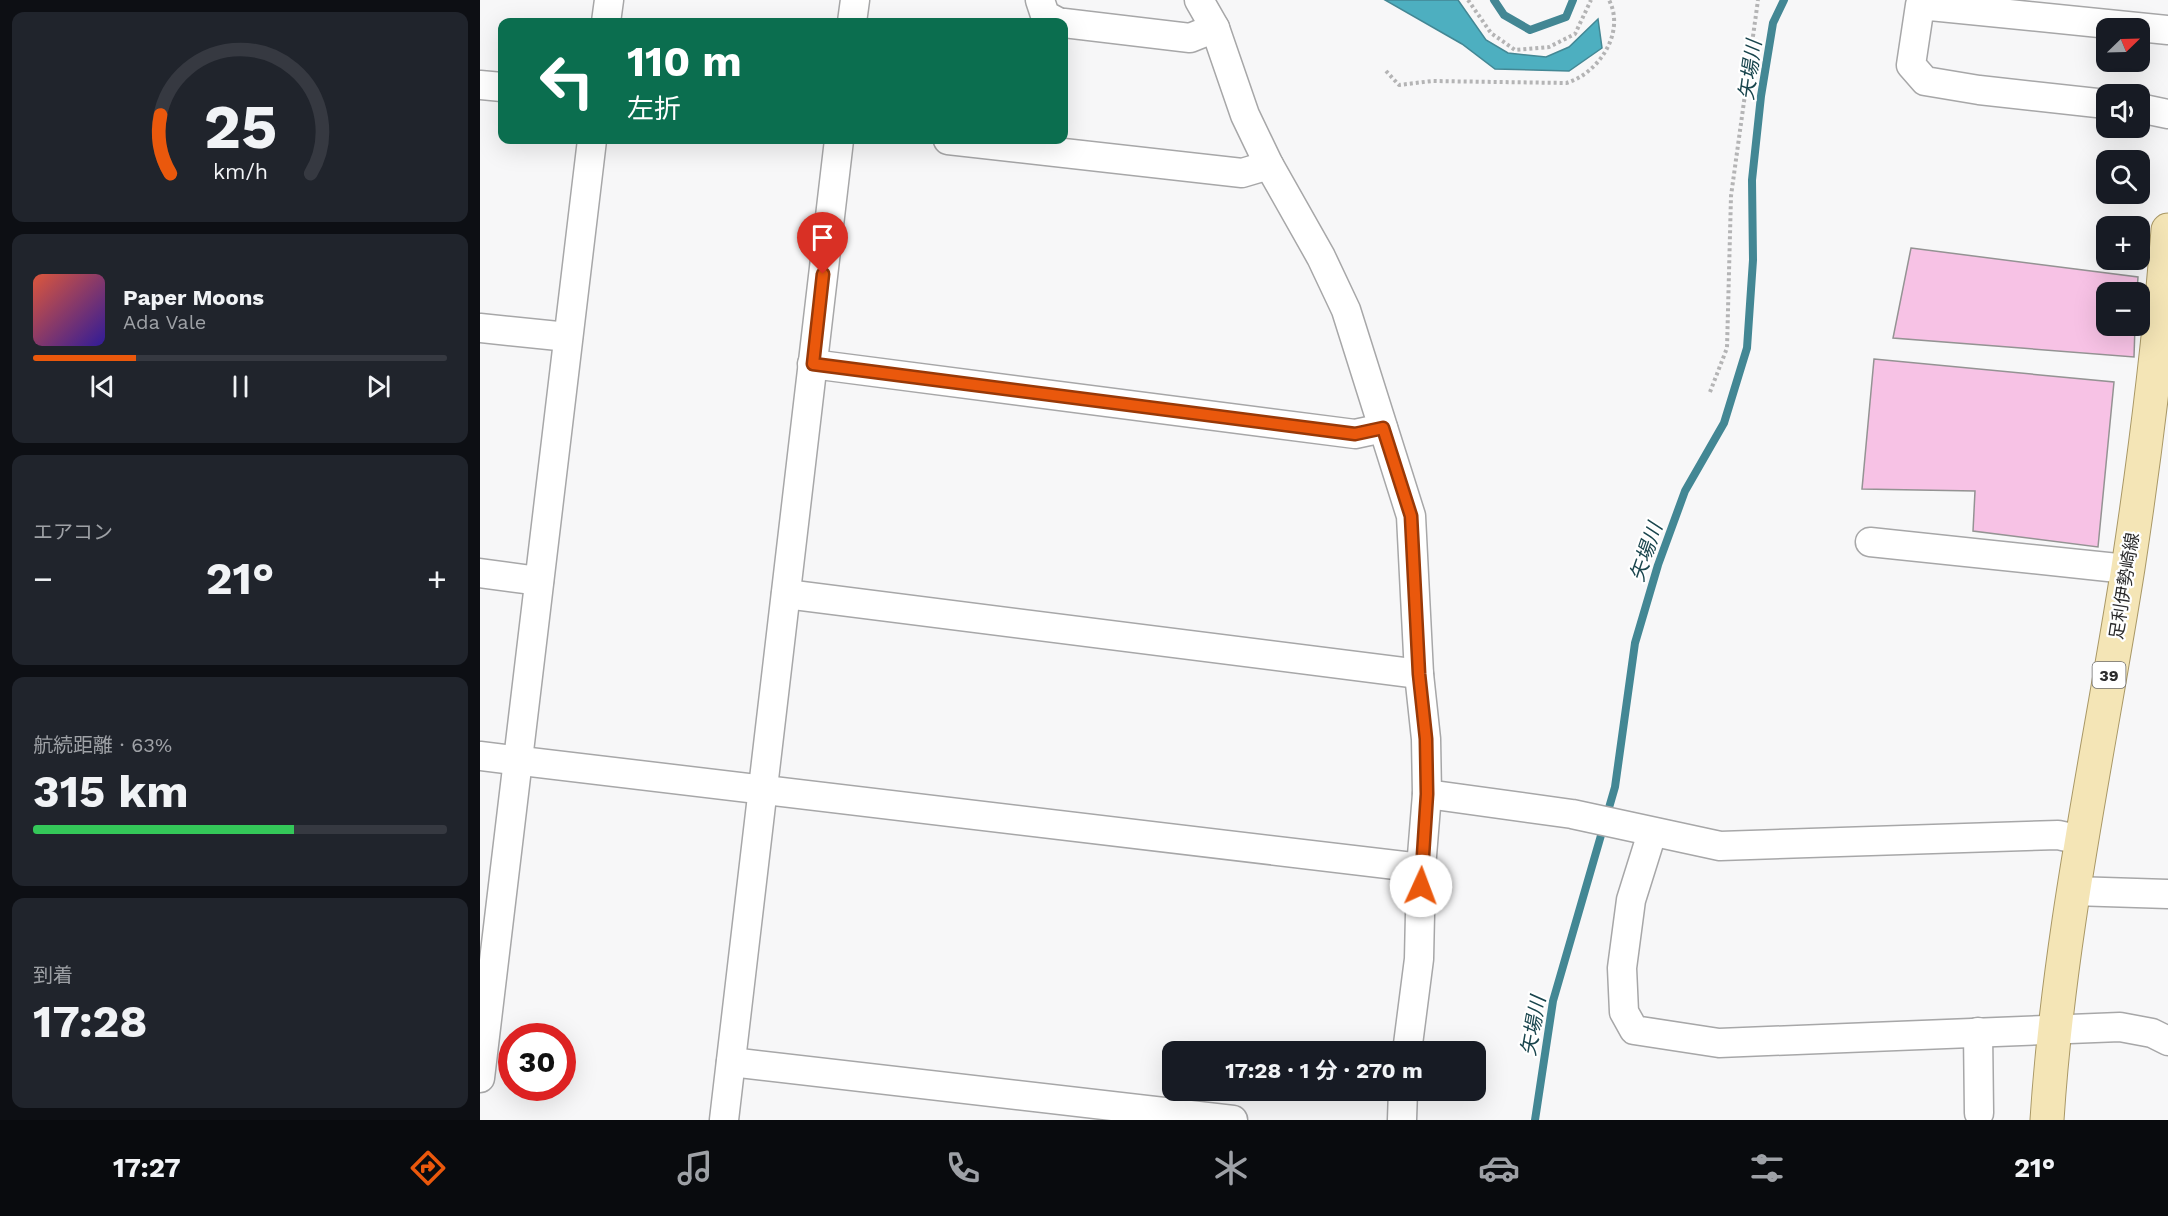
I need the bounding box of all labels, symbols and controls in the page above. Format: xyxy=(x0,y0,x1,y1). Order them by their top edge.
north arrow xyxy=(2096,18,2150,72)
map controls xyxy=(2096,18,2150,336)
text: 110 m xyxy=(627,37,742,86)
water label: 矢場川 xyxy=(1734,37,1766,101)
icon: left xyxy=(528,42,606,120)
button: sound xyxy=(2096,84,2150,138)
text: 25 xyxy=(203,90,277,163)
text: 左折 xyxy=(627,93,681,125)
button: search xyxy=(2096,150,2150,204)
text: km/h xyxy=(212,159,268,184)
pin xyxy=(797,212,848,274)
button: + xyxy=(2096,216,2150,270)
icon: arrive xyxy=(806,221,839,254)
button: − xyxy=(2096,282,2150,336)
text: Paper Moons xyxy=(123,285,264,310)
text: Ada Vale xyxy=(123,310,206,334)
icon: previous xyxy=(86,370,119,403)
icon: pause xyxy=(224,370,257,403)
icon: next xyxy=(362,370,395,403)
water label: 矢場川 xyxy=(1625,518,1668,584)
text: エアコン xyxy=(33,520,113,544)
street label: 足利伊勢崎線 xyxy=(2105,531,2143,641)
text: 21° xyxy=(206,552,274,605)
text: − xyxy=(33,559,53,598)
text: + xyxy=(427,559,447,598)
road number: 39 xyxy=(2092,662,2126,688)
text: 航続距離 · 63% xyxy=(33,733,172,757)
text: 315 km xyxy=(33,765,189,818)
position arrow xyxy=(1389,854,1453,918)
text: 到着 xyxy=(33,963,73,987)
water label: 矢場川 xyxy=(1516,992,1550,1058)
text: 17:28 xyxy=(33,995,148,1048)
speed limit sign: 30 xyxy=(498,1023,576,1101)
text: 17:28 · 1 分 · 270 m xyxy=(1225,1058,1423,1083)
icon: directions xyxy=(407,1147,449,1189)
icon: music xyxy=(674,1147,716,1189)
icon: phone xyxy=(942,1147,984,1189)
icon: climate xyxy=(1210,1147,1252,1189)
icon: car xyxy=(1478,1147,1520,1189)
icon: filters xyxy=(1746,1147,1788,1189)
text: 17:27 xyxy=(113,1152,181,1184)
text: 21° xyxy=(2014,1152,2055,1184)

